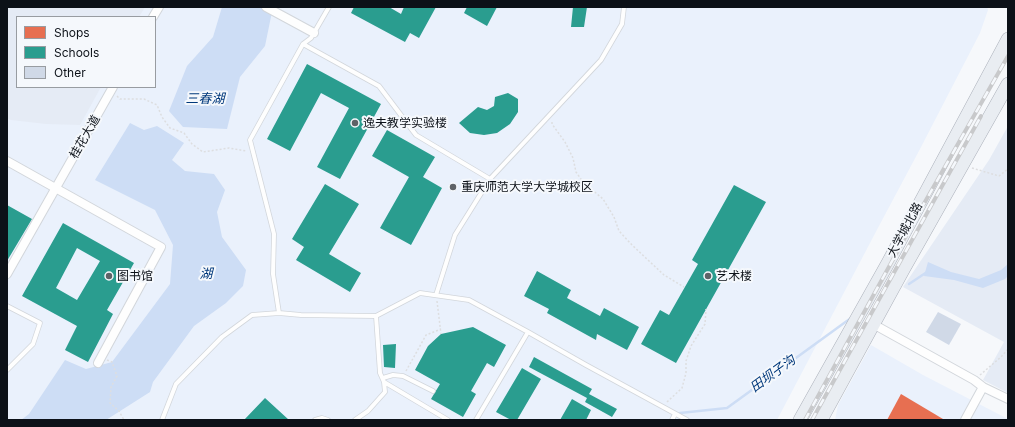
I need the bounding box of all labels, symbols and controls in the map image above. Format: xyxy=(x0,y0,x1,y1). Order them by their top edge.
legend xyxy=(16,16,156,88)
text: Shops xyxy=(54,25,90,40)
text: Schools xyxy=(54,45,99,60)
text: Other xyxy=(54,65,86,80)
water label: 三春湖 xyxy=(186,91,224,107)
street label: 桂花大道 xyxy=(67,113,103,161)
place label: 逸夫教学实验楼 xyxy=(363,116,447,130)
marker: 逸夫教学实验楼 xyxy=(350,118,360,128)
place label: 重庆师范大学大学城校区 xyxy=(461,180,593,194)
marker: 重庆师范大学大学城校区 xyxy=(448,182,458,192)
street label: 大学城北路 xyxy=(885,200,925,260)
water label: 湖 xyxy=(200,266,212,282)
place label: 图书馆 xyxy=(117,269,153,283)
place label: 艺术楼 xyxy=(716,269,752,283)
marker: 图书馆 xyxy=(104,271,114,281)
marker: 艺术楼 xyxy=(703,271,713,281)
water label: 田坝子沟 xyxy=(747,352,799,396)

